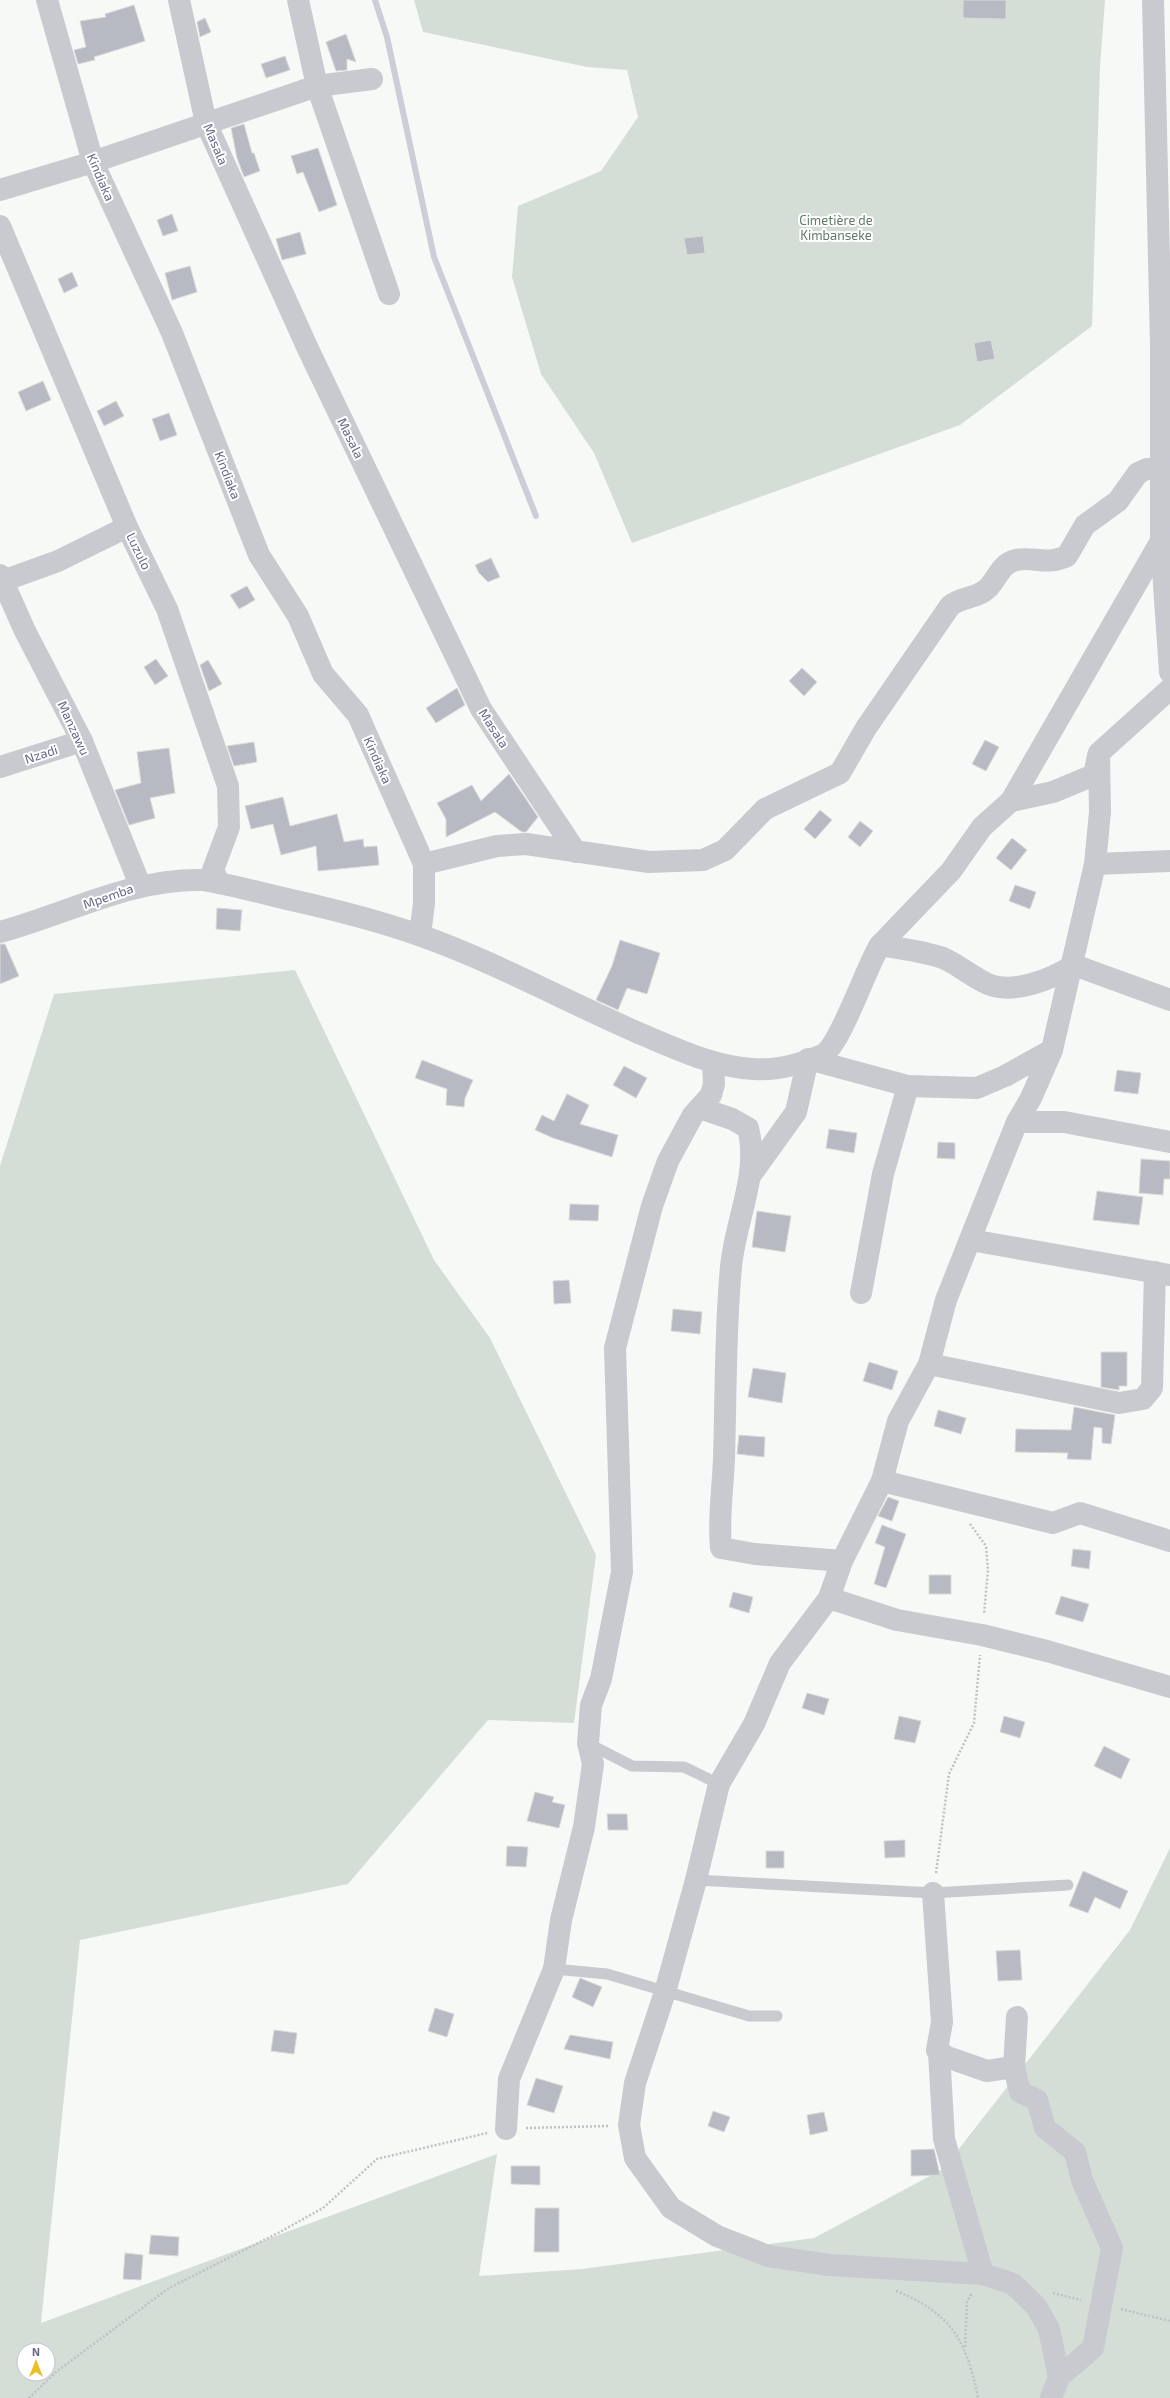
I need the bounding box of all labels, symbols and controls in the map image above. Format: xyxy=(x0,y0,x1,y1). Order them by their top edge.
street label: Masala xyxy=(200,121,232,167)
street label: Kindiaka xyxy=(84,151,118,203)
park label: Cimetière de Kimbanseke xyxy=(799,212,873,243)
street label: Masala xyxy=(334,415,368,461)
street label: Kindiaka xyxy=(212,449,244,501)
street label: Luzulo xyxy=(123,530,155,572)
street label: Manzawu xyxy=(54,698,94,758)
street label: Masala xyxy=(476,705,512,751)
street label: Kindiaka xyxy=(361,734,395,786)
street label: Nzadi xyxy=(23,741,59,767)
street label: Mpemba xyxy=(81,880,135,912)
north arrow xyxy=(16,2342,56,2382)
text: N xyxy=(32,2345,40,2358)

